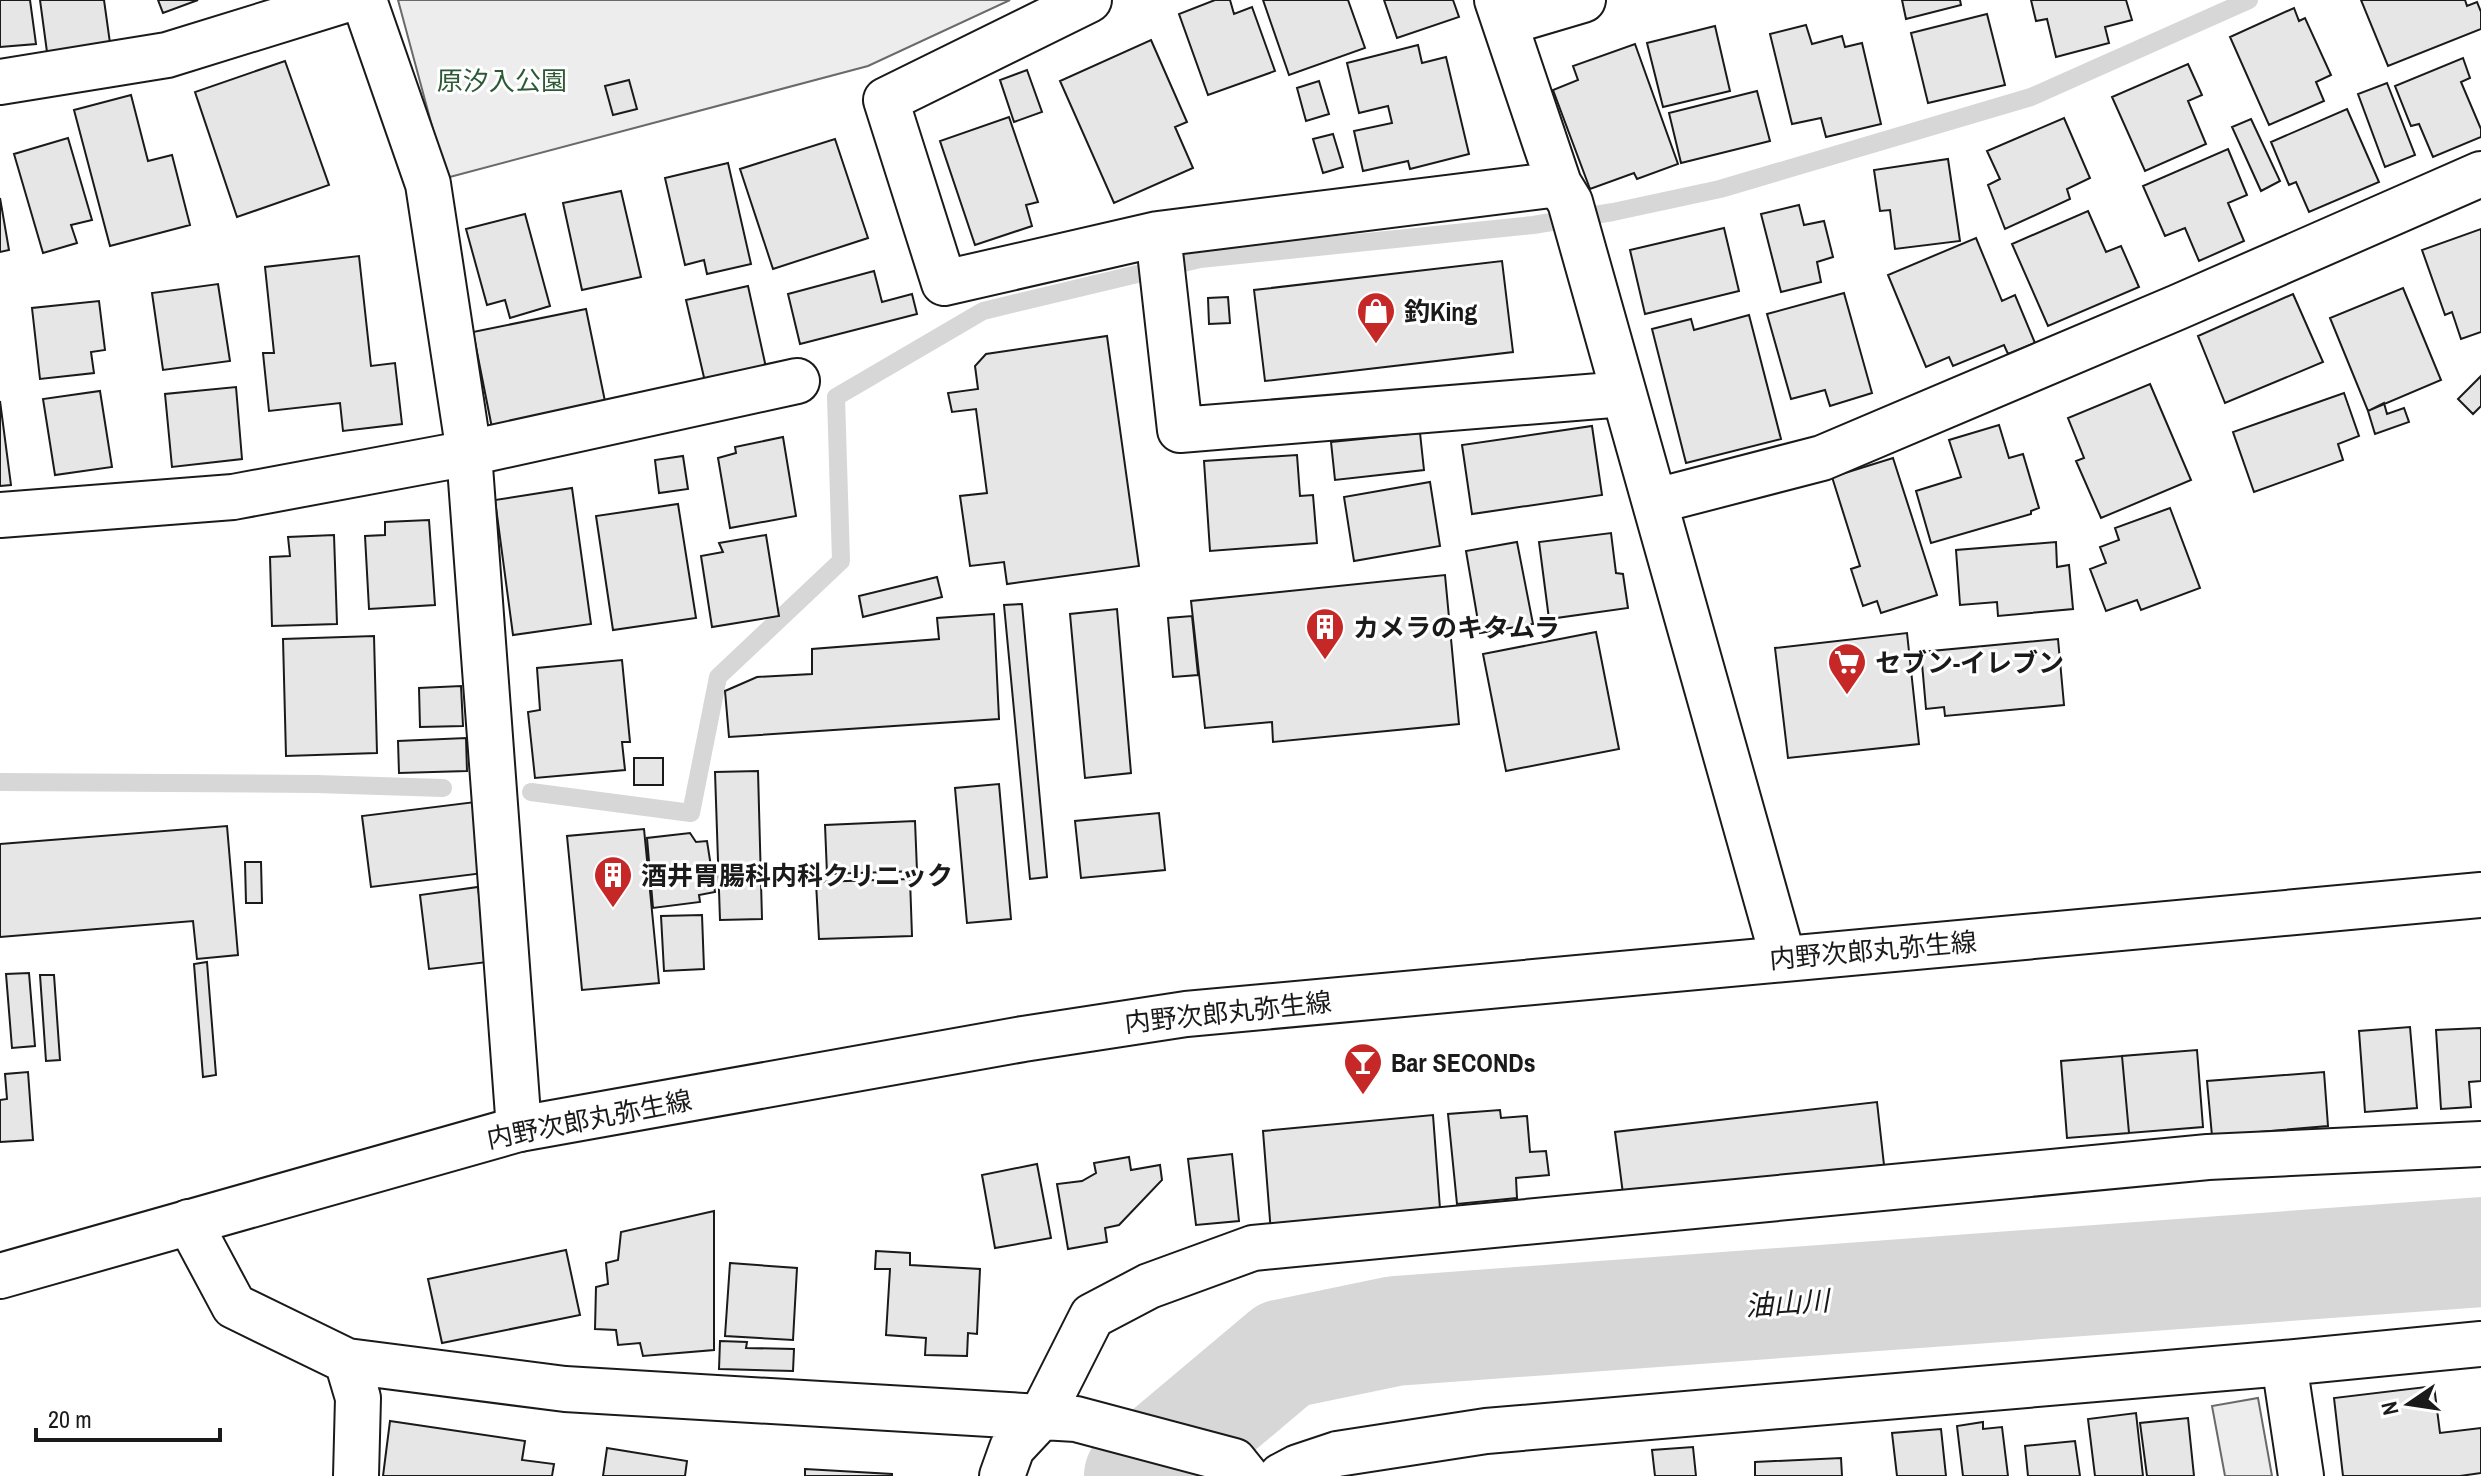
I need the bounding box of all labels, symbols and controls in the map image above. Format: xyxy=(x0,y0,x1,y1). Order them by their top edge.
park label: 原汐入公園 xyxy=(437,63,567,98)
shop icon: 釣King xyxy=(1355,290,1397,345)
place label: 釣King xyxy=(1404,294,1477,329)
building icon: カメラのキタムラ xyxy=(1304,606,1346,661)
place label: カメラのキタムラ xyxy=(1353,610,1560,645)
supermarket icon: セブン-イレブン xyxy=(1826,641,1868,696)
place label: セブン-イレブン xyxy=(1875,645,2064,680)
building icon: 酒井胃腸科内科クリニック xyxy=(592,854,634,909)
place label: 酒井胃腸科内科クリニック xyxy=(641,858,953,893)
street label: 内野次郎丸弥生線 xyxy=(1768,924,1978,976)
street label: 内野次郎丸弥生線 xyxy=(1123,984,1333,1040)
bar icon: Bar SECONDs xyxy=(1342,1041,1384,1096)
place label: Bar SECONDs xyxy=(1391,1045,1536,1080)
street label: 内野次郎丸弥生線 xyxy=(484,1082,694,1156)
water label: 油山川 xyxy=(1744,1281,1833,1325)
north arrow xyxy=(2369,1364,2449,1444)
scale bar xyxy=(36,1392,220,1442)
text: N xyxy=(2373,1399,2406,1418)
text: 20 m xyxy=(48,1403,92,1435)

